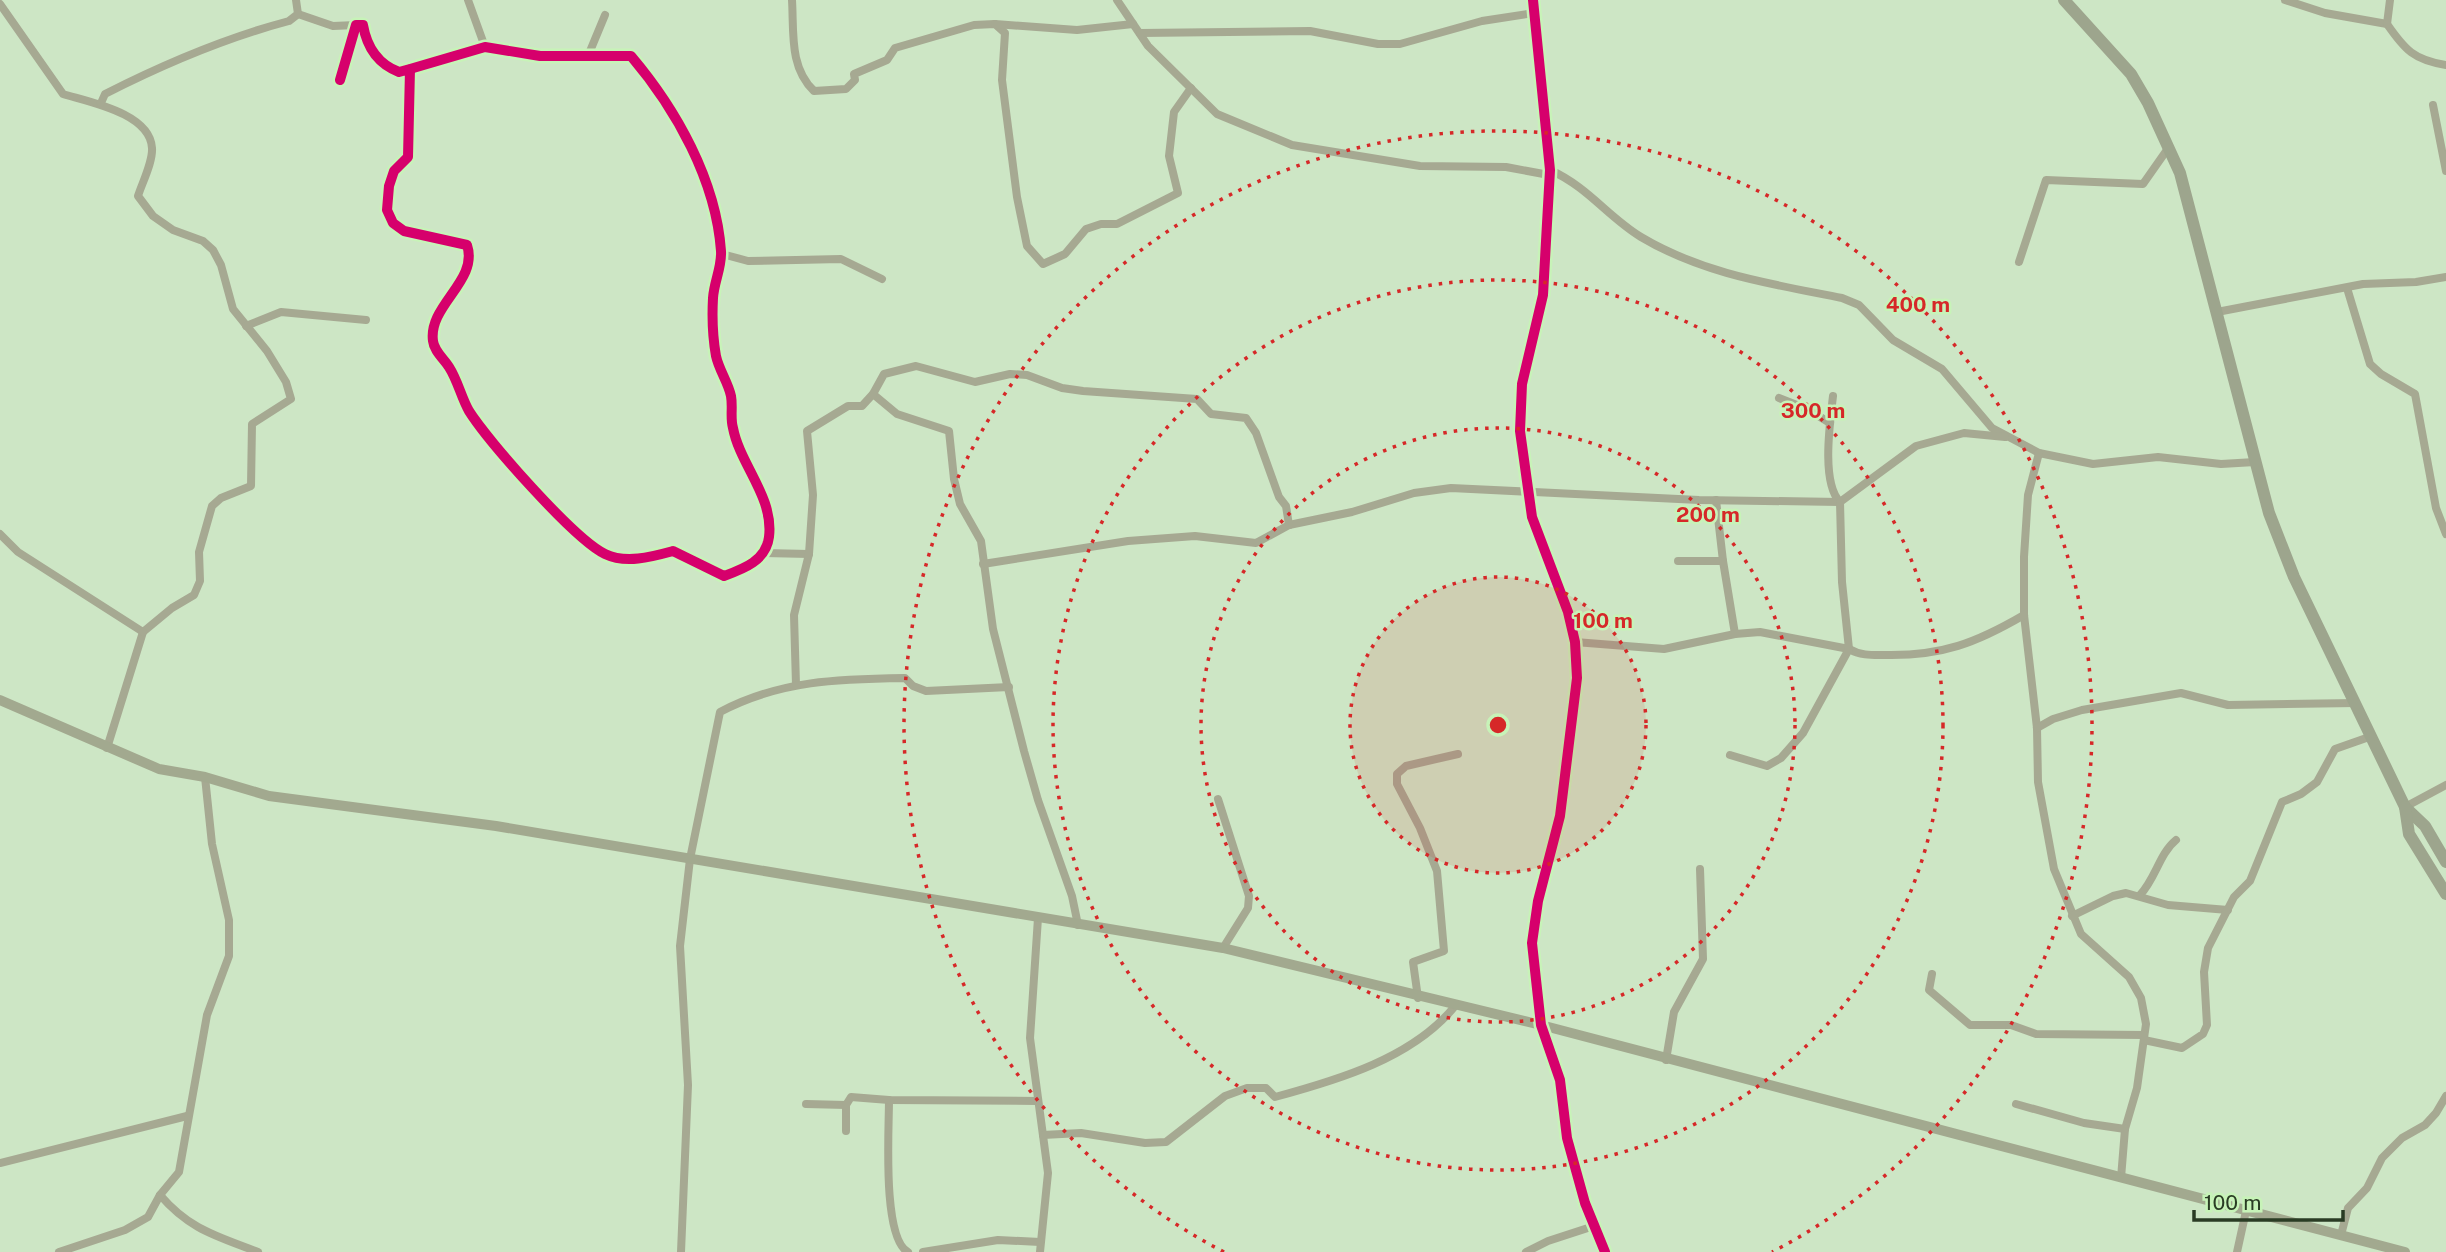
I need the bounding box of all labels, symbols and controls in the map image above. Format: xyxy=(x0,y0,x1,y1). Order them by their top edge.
text: 400 m xyxy=(1886,292,1950,317)
text: 300 m xyxy=(1781,398,1845,423)
text: 200 m xyxy=(1676,502,1740,527)
text: 100 m xyxy=(1573,608,1633,633)
centre of rings xyxy=(1486,713,1510,737)
scale bar xyxy=(2194,1178,2343,1222)
text: 100 m xyxy=(2204,1190,2261,1215)

